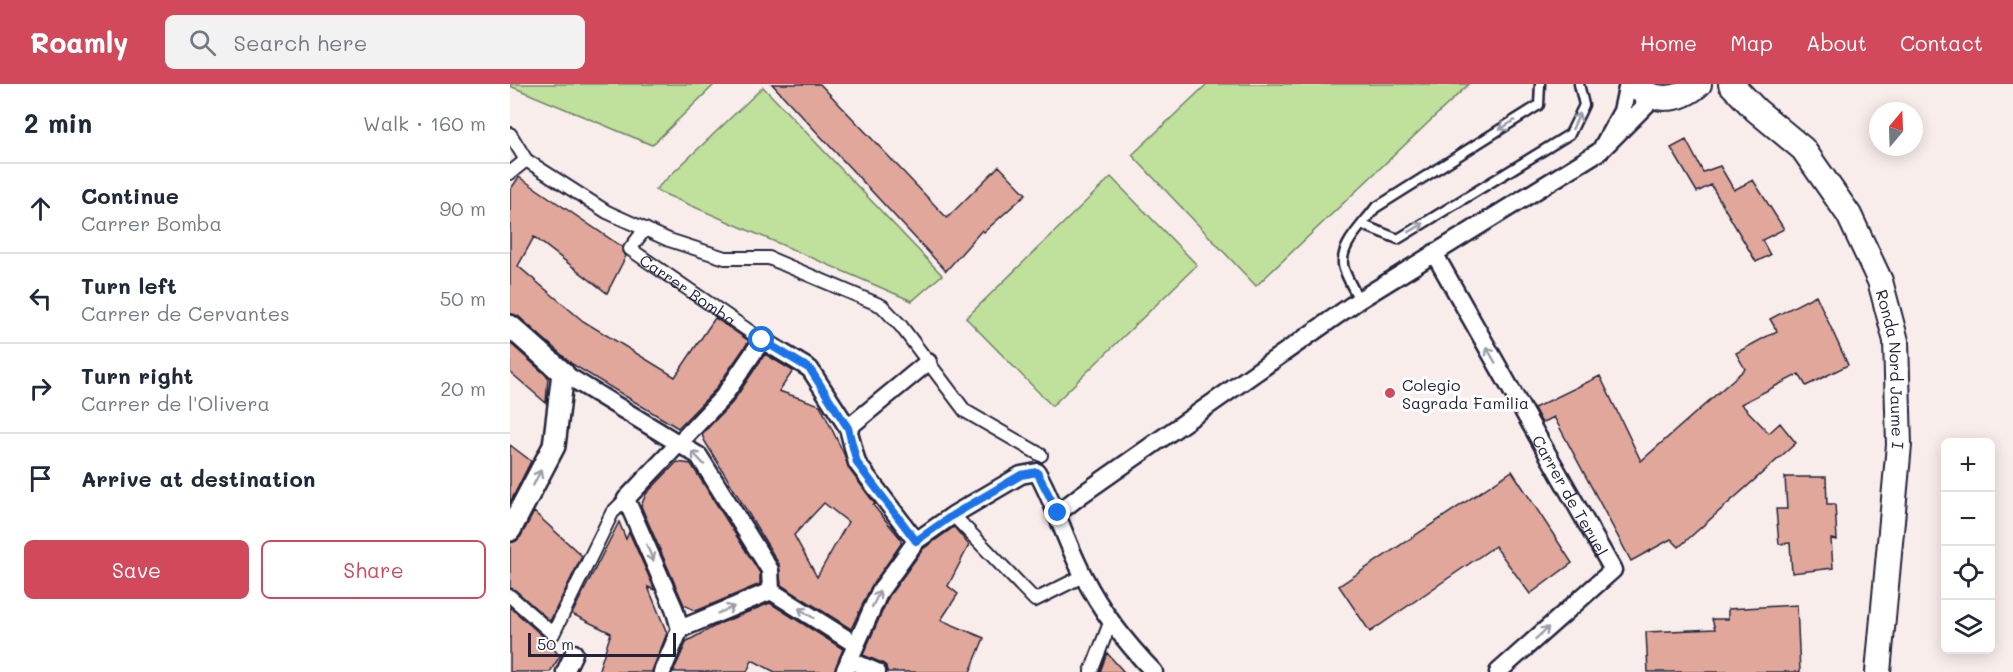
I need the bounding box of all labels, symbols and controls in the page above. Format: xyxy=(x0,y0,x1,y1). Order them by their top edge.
search box xyxy=(165,15,585,69)
text: Roamly xyxy=(30,24,129,60)
icon: search xyxy=(186,26,219,59)
text: Search here xyxy=(234,28,367,57)
text: Home xyxy=(1640,29,1697,56)
text: Map xyxy=(1730,29,1773,56)
text: About xyxy=(1806,29,1867,56)
text: Contact xyxy=(1900,29,1983,56)
north arrow xyxy=(1869,102,1923,156)
text: 2 min xyxy=(24,106,92,140)
text: Walk · 160 m xyxy=(363,110,486,136)
one-way arrow xyxy=(1571,113,1583,131)
one-way arrow xyxy=(1499,119,1516,131)
text: Continue xyxy=(81,181,179,210)
icon: ahead xyxy=(24,192,57,225)
text: 90 m xyxy=(440,195,486,221)
text: Carrer Bomba xyxy=(81,210,222,236)
one-way arrow xyxy=(1407,222,1424,234)
street label: Carrer Bomba xyxy=(636,249,741,330)
text: Turn left xyxy=(81,271,177,300)
icon: left xyxy=(24,282,57,315)
text: 50 m xyxy=(440,285,486,311)
street label: Ronda Nord Jaume I xyxy=(1872,287,1910,450)
text: Carrer de Cervantes xyxy=(81,300,290,326)
route start xyxy=(748,326,774,352)
one-way arrow xyxy=(1485,347,1497,364)
text: Turn right xyxy=(81,361,193,390)
icon: right xyxy=(24,372,57,405)
place label: Colegio Sagrada Familia xyxy=(1402,374,1529,413)
text: 20 m xyxy=(440,375,486,401)
marker: Colegio Sagrada Familia xyxy=(1383,386,1397,400)
text: Carrer de l'Olivera xyxy=(81,390,270,416)
street label: Carrer de Teruel xyxy=(1528,431,1613,559)
map controls xyxy=(1941,438,1995,654)
button: + xyxy=(1941,438,1995,492)
one-way arrow xyxy=(691,451,705,466)
icon: arrive xyxy=(24,462,57,495)
text: Arrive at destination xyxy=(81,464,316,493)
one-way arrow xyxy=(532,470,543,488)
button: − xyxy=(1941,492,1995,546)
route end xyxy=(1044,499,1070,525)
button: Save xyxy=(24,540,249,599)
button: Share xyxy=(261,540,486,599)
one-way arrow xyxy=(644,543,656,561)
button: locate xyxy=(1941,546,1995,600)
one-way arrow xyxy=(871,591,883,609)
button: layers xyxy=(1941,600,1995,654)
one-way arrow xyxy=(716,604,735,615)
one-way arrow xyxy=(798,606,815,618)
one-way arrow xyxy=(1534,626,1549,640)
scale bar xyxy=(528,630,676,658)
text: 50 m xyxy=(537,633,574,654)

